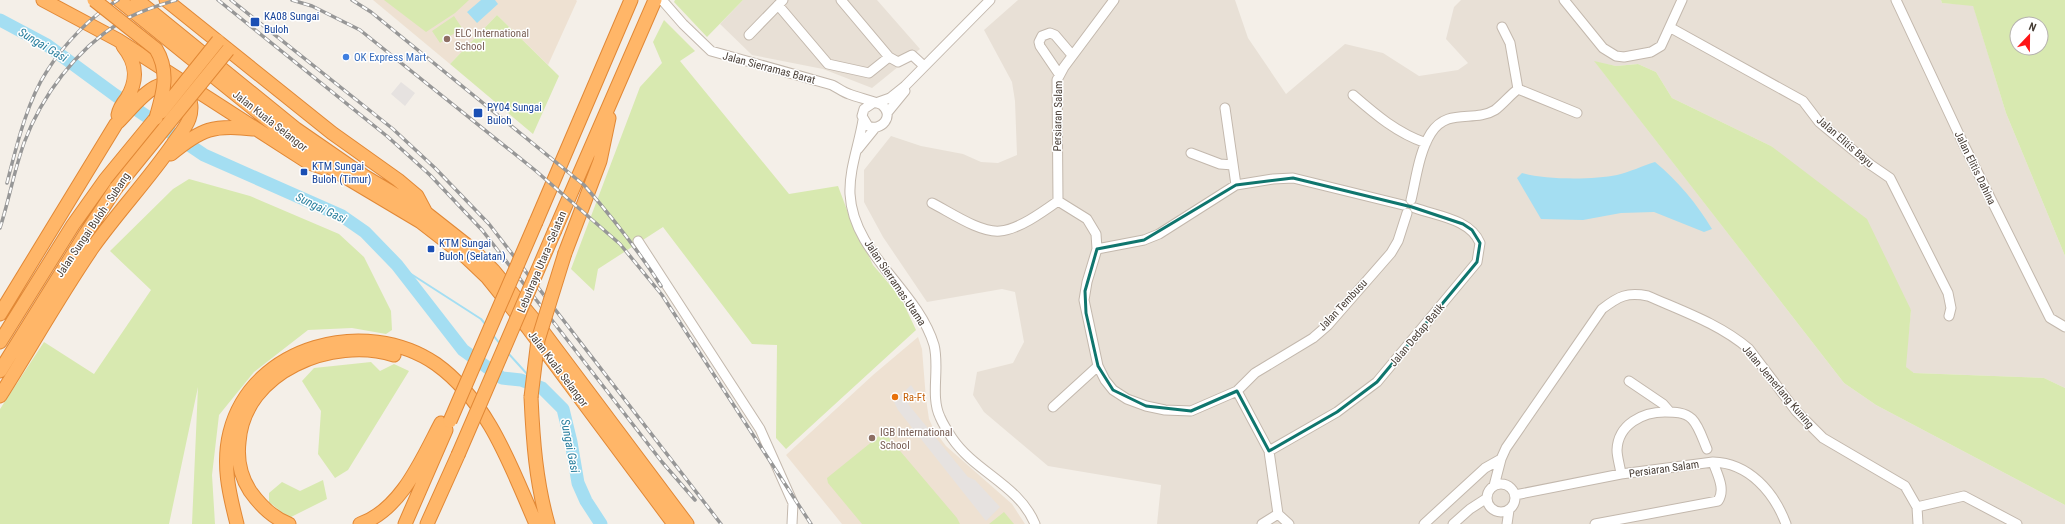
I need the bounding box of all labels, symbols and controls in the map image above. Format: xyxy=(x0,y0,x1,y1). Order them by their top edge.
place label: KA08 Sungai Buloh xyxy=(264,10,319,36)
marker: KA08 Sungai Buloh xyxy=(249,16,261,28)
north arrow xyxy=(2009,16,2049,56)
text: N xyxy=(2027,20,2038,35)
water label: Sungai Gasi xyxy=(16,25,70,65)
place label: ELC International School xyxy=(455,27,529,53)
marker: ELC International School xyxy=(442,34,452,44)
street label: Jalan Sierramas Barat xyxy=(721,49,817,87)
place label: OK Express Mart xyxy=(354,51,426,64)
marker: OK Express Mart xyxy=(341,52,351,62)
street label: Persiaran Salam xyxy=(1051,81,1065,151)
street label: Jalan Kuala Selangor xyxy=(230,88,310,155)
place label: PY04 Sungai Buloh xyxy=(487,101,542,127)
marker: PY04 Sungai Buloh xyxy=(472,107,484,119)
street label: Jalan Elitis Bayu xyxy=(1814,114,1876,170)
street label: Jalan Elitis Dahina xyxy=(1952,129,1998,207)
place label: KTM Sungai Buloh (Timur) xyxy=(312,160,371,186)
marker: KTM Sungai Buloh (Timur) xyxy=(299,167,309,177)
street label: Jalan Sungai Buloh - Subang xyxy=(53,170,133,280)
water label: Sungai Gasi xyxy=(293,190,349,226)
street label: Lebuhraya Utara–Selatan xyxy=(515,209,569,315)
place label: KTM Sungai Buloh (Selatan) xyxy=(439,237,506,263)
street label: Jalan Sierramas Utama xyxy=(861,238,929,328)
marker: KTM Sungai Buloh (Selatan) xyxy=(426,244,436,254)
street label: Jalan Tembusu xyxy=(1316,277,1370,333)
street label: Jalan Dedap Batik xyxy=(1387,301,1447,369)
street label: Jalan Kuala Selangor xyxy=(525,329,591,410)
street label: Jalan Jemerlang Kuning xyxy=(1739,343,1817,431)
place label: Ra-Ft xyxy=(903,391,925,404)
marker: Ra-Ft xyxy=(890,392,900,402)
water label: Sungai Gasi xyxy=(558,418,582,474)
place label: IGB International School xyxy=(880,426,953,452)
marker: IGB International School xyxy=(867,433,877,443)
street label: Persiaran Salam xyxy=(1628,458,1700,480)

